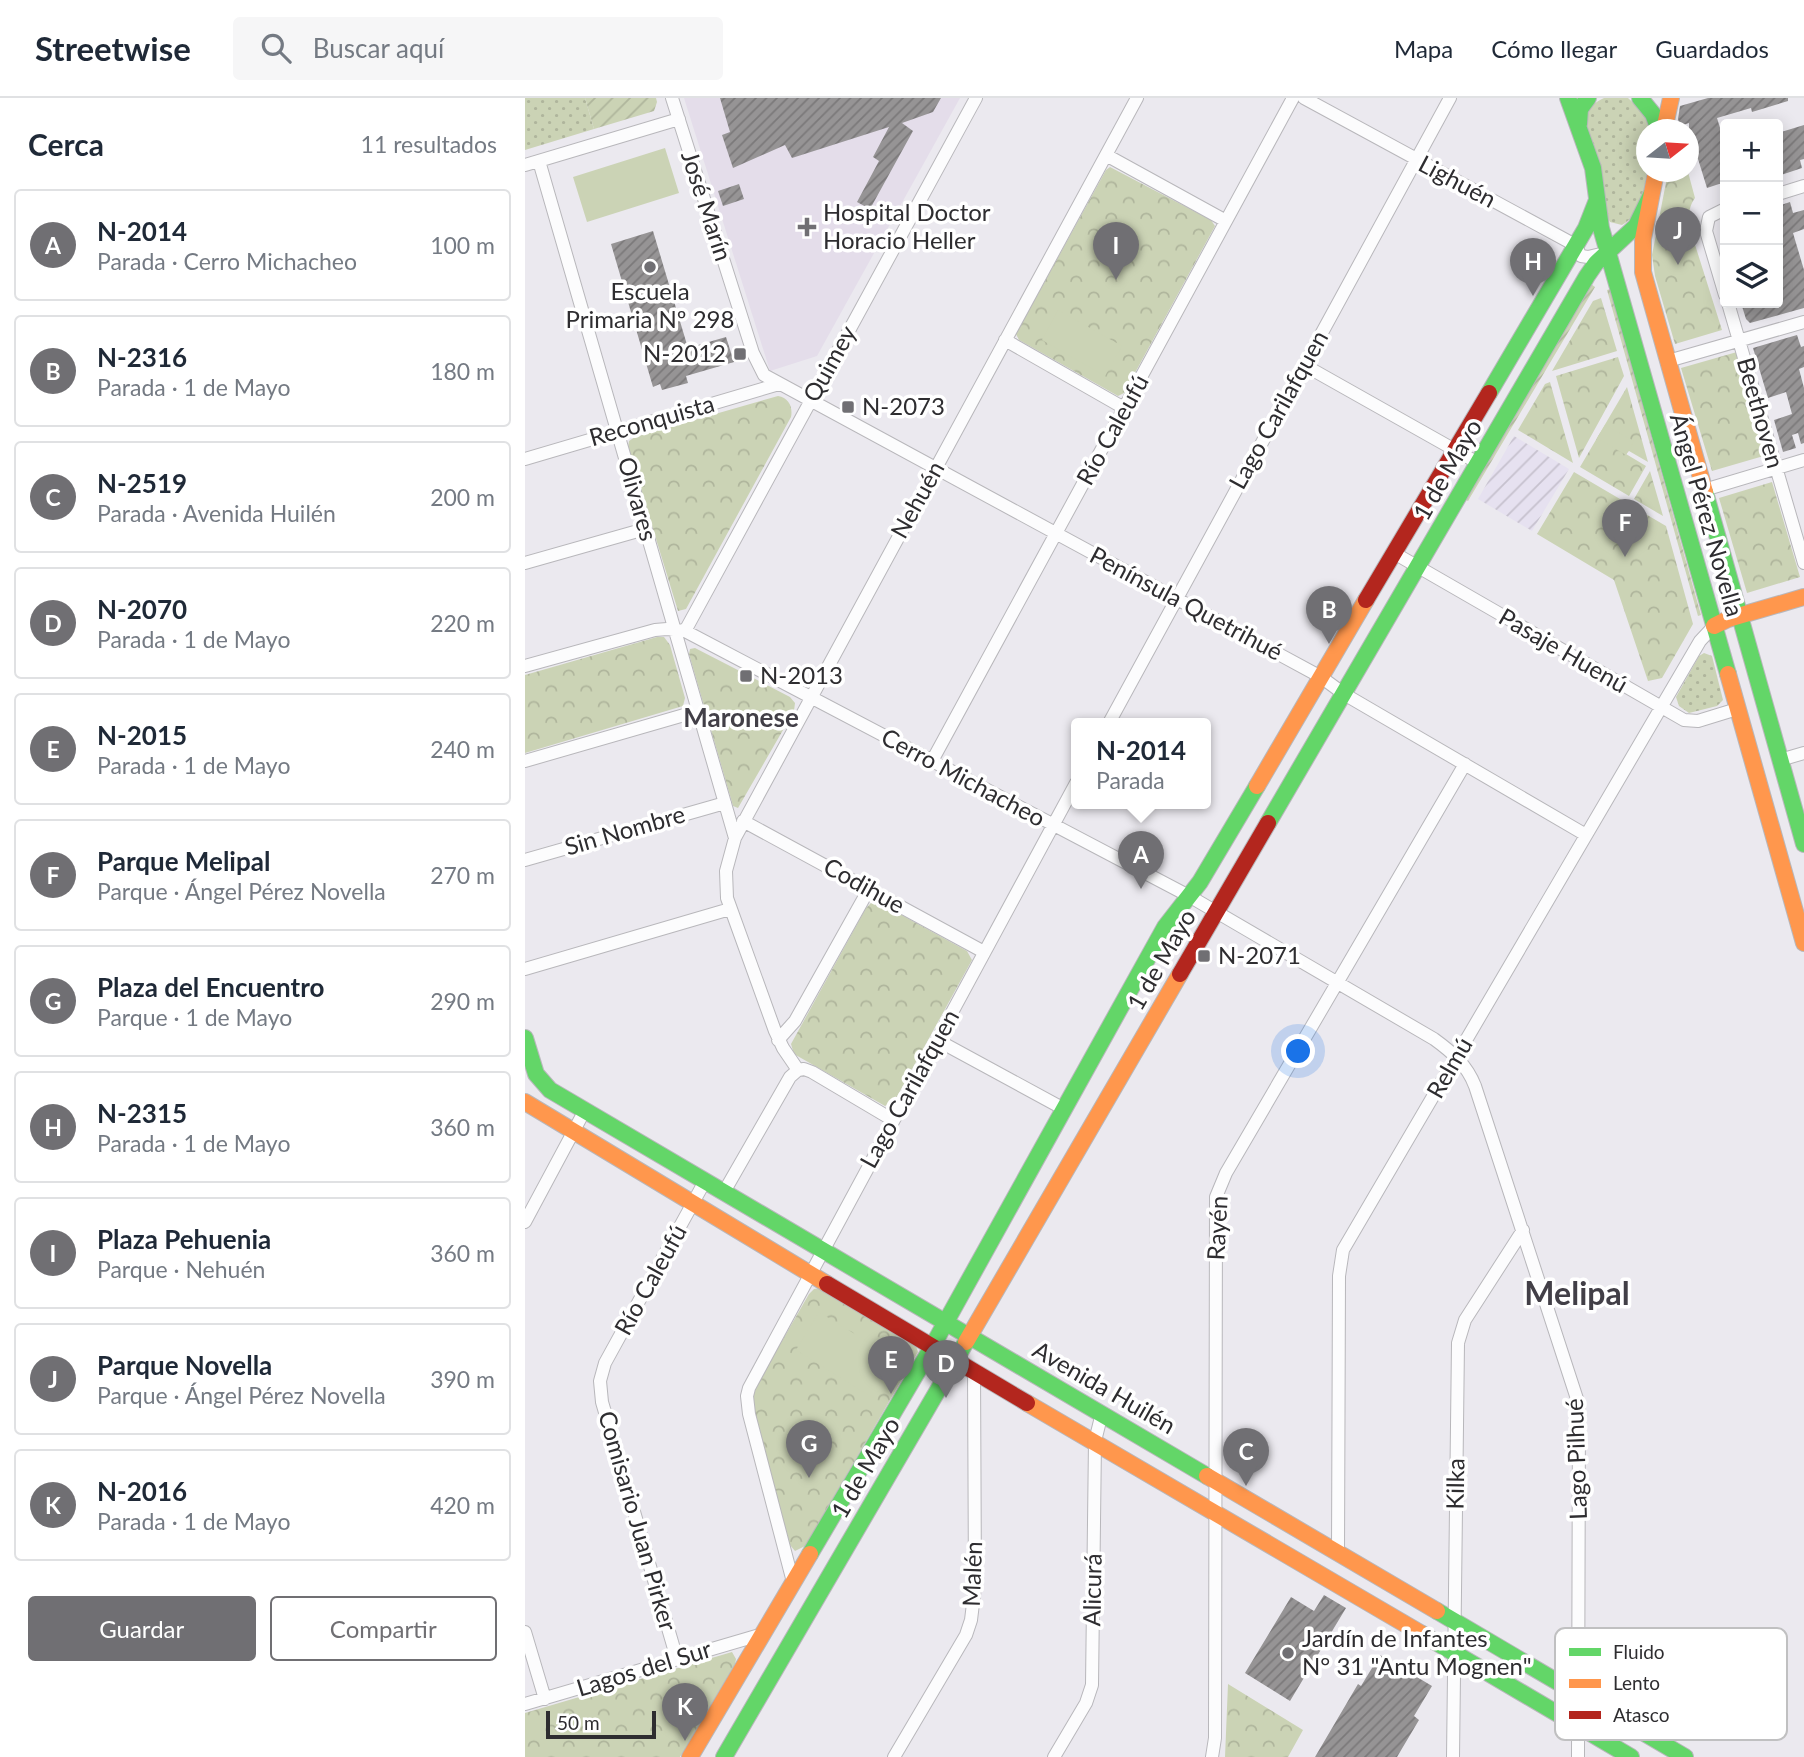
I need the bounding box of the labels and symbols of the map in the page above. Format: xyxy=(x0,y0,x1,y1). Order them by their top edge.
north arrow xyxy=(1636,119,1699,182)
street label: José Marín xyxy=(676,147,739,264)
street label: Lighuén xyxy=(1414,148,1501,213)
place label: Hospital Doctor Horacio Heller xyxy=(823,197,991,254)
pin: J xyxy=(1655,207,1701,265)
marker: Hospital Doctor Horacio Heller xyxy=(797,217,817,237)
pin: I xyxy=(1093,222,1139,280)
pin: H xyxy=(1510,238,1556,296)
marker: Escuela Primaria Nº 298 xyxy=(642,259,658,275)
place label: Escuela Primaria Nº 298 xyxy=(566,276,734,333)
street label: Quimey xyxy=(796,320,862,406)
street label: Lago Carilafquen xyxy=(1222,325,1333,494)
place label: N-2012 xyxy=(643,338,726,367)
marker: N-2012 xyxy=(732,346,748,362)
street label: Beethoven xyxy=(1732,354,1791,471)
street label: Río Caleufú xyxy=(1069,369,1154,490)
street label: Reconquista xyxy=(586,388,717,451)
place label: N-2073 xyxy=(862,391,945,420)
marker: N-2073 xyxy=(840,399,856,415)
street label: Ángel Pérez Novella xyxy=(1665,410,1750,619)
street label: 1 de Mayo xyxy=(1406,414,1487,525)
street label: Olivares xyxy=(613,453,664,544)
street label: Nehuén xyxy=(884,456,950,543)
pin: F xyxy=(1602,499,1648,557)
street label: Península Quetrihué xyxy=(1085,540,1288,666)
pin: B xyxy=(1306,586,1352,644)
street label: Pasaje Huenú xyxy=(1494,601,1633,698)
place label: N-2013 xyxy=(760,660,843,689)
marker: N-2013 xyxy=(738,668,754,684)
district label: Maronese xyxy=(683,701,799,733)
street label: Cerro Michacheo xyxy=(877,721,1050,832)
street label: Sin Nombre xyxy=(561,799,688,861)
pin: A xyxy=(1118,831,1164,889)
street label: Codihue xyxy=(819,851,910,919)
street label: 1 de Mayo xyxy=(1120,904,1201,1015)
place label: N-2071 xyxy=(1218,940,1301,969)
marker: N-2071 xyxy=(1196,948,1212,964)
street label: Lago Carilafquen xyxy=(853,1004,964,1173)
street label: Relmú xyxy=(1420,1032,1478,1103)
your location xyxy=(1281,1034,1315,1068)
street label: Rayén xyxy=(1200,1195,1233,1261)
street label: Río Caleufú xyxy=(607,1219,692,1340)
district label: Melipal xyxy=(1524,1273,1630,1312)
street label: Avenida Huilén xyxy=(1028,1334,1181,1439)
pin: E xyxy=(868,1336,914,1394)
pin: D xyxy=(923,1340,969,1398)
street label: Lago Pilhué xyxy=(1559,1398,1592,1520)
street label: Comisario Juan Pirker xyxy=(593,1407,684,1634)
street label: 1 de Mayo xyxy=(824,1412,905,1523)
pin: G xyxy=(786,1420,832,1478)
pin: C xyxy=(1223,1428,1269,1486)
street label: Kilka xyxy=(1440,1458,1469,1510)
street label: Malén xyxy=(956,1541,987,1607)
street label: Alicurá xyxy=(1076,1553,1107,1627)
place label: Jardín de Infantes N° 31 "Antu Mognen" xyxy=(1302,1623,1532,1680)
legend xyxy=(1555,1628,1787,1740)
street label: Lagos del Sur xyxy=(573,1633,715,1702)
text: Fluido xyxy=(1613,1640,1665,1663)
marker: Jardín de Infantes N° 31 "Antu Mognen" xyxy=(1280,1645,1296,1661)
text: Lento xyxy=(1613,1671,1660,1694)
pin: K xyxy=(662,1683,708,1741)
text: Atasco xyxy=(1613,1703,1669,1726)
scale bar xyxy=(546,1708,656,1740)

